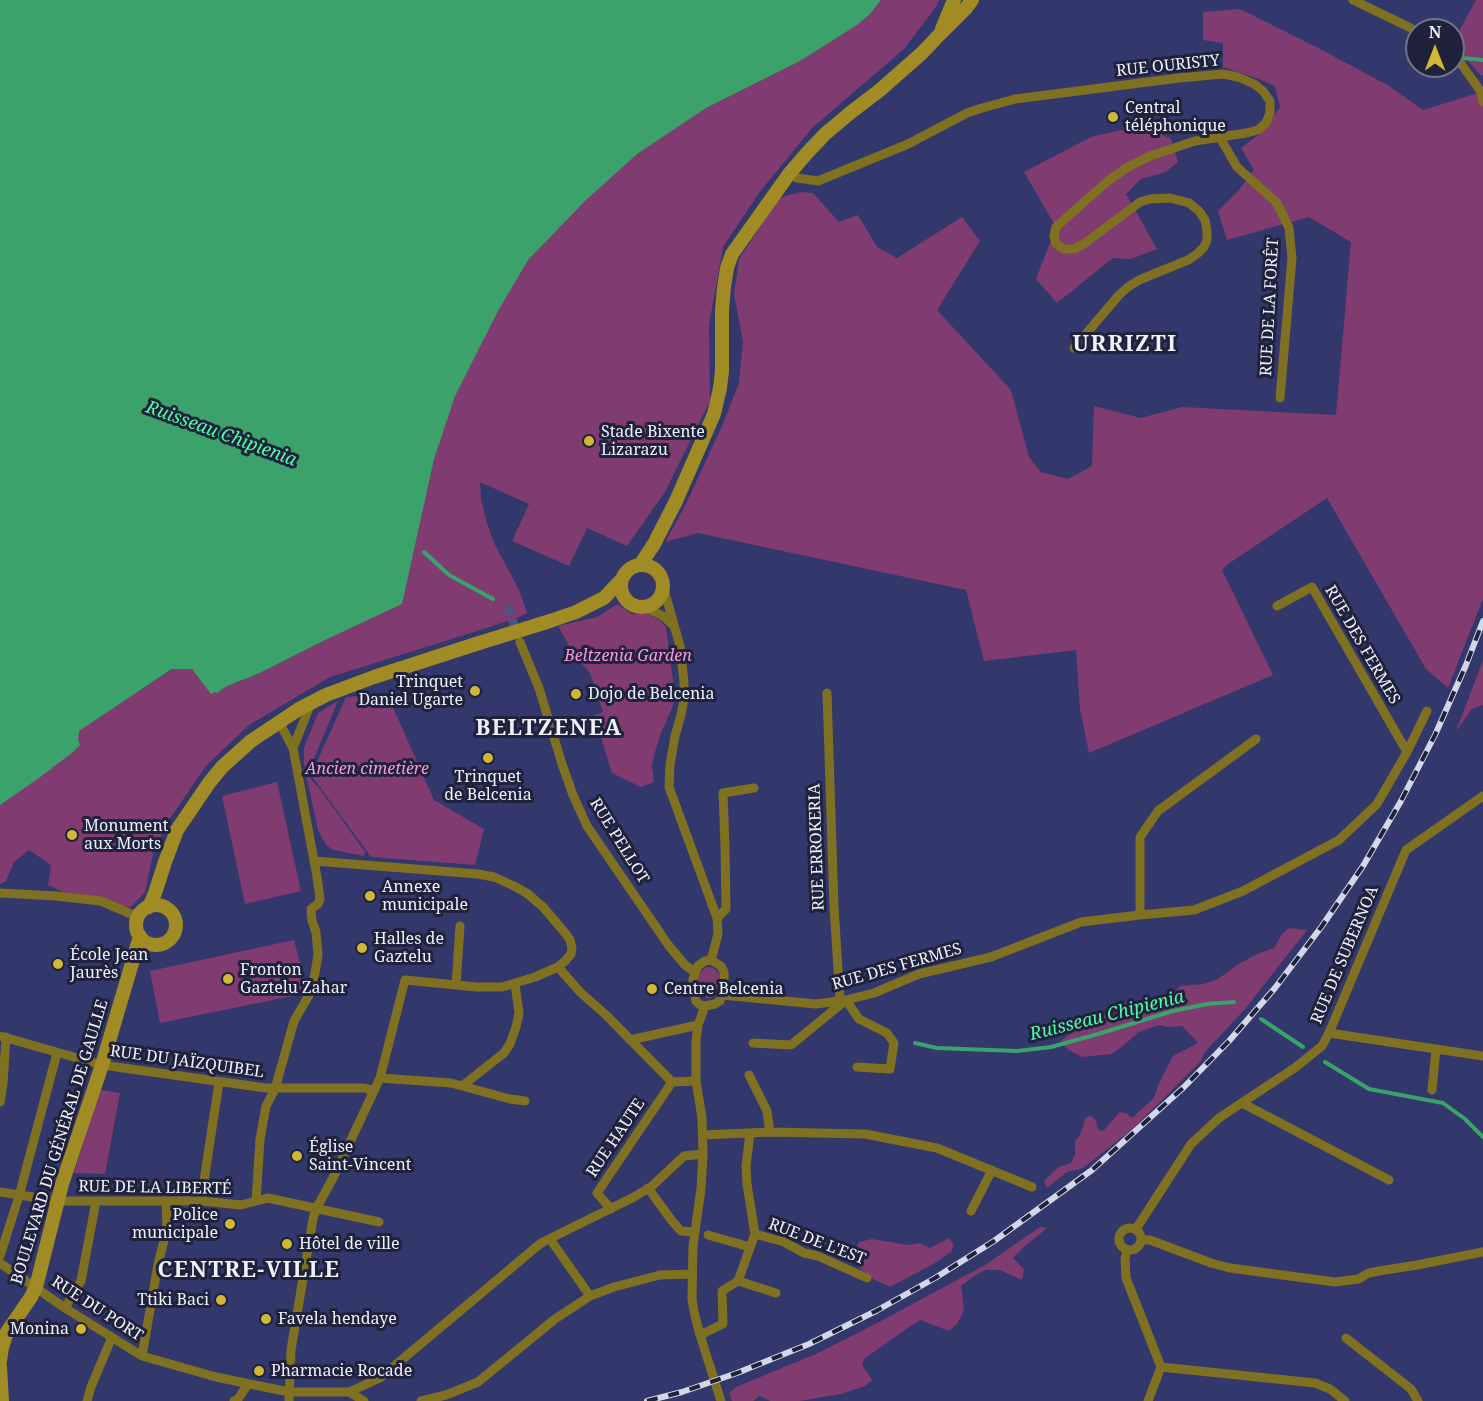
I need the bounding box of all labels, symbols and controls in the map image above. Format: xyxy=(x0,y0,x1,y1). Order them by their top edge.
north arrow xyxy=(1405,18,1465,78)
text: N xyxy=(1429,21,1441,43)
street label: RUE OURISTY xyxy=(1115,51,1221,81)
place label: Central téléphonique xyxy=(1125,98,1226,136)
marker: Central téléphonique xyxy=(1106,110,1120,124)
street label: RUE DE LA FORÊT xyxy=(1257,237,1283,377)
district label: URRIZTI xyxy=(1073,332,1177,358)
water label: Ruisseau Chipienia xyxy=(143,397,299,471)
place label: Stade Bixente Lizarazu xyxy=(601,422,705,460)
marker: Stade Bixente Lizarazu xyxy=(582,434,596,448)
street label: RUE DES FERMES xyxy=(1320,582,1404,708)
park label: Beltzenia Garden xyxy=(564,646,692,666)
place label: Trinquet Daniel Ugarte xyxy=(358,672,463,710)
marker: Trinquet Daniel Ugarte xyxy=(468,684,482,698)
place label: Dojo de Belcenia xyxy=(588,684,714,704)
marker: Dojo de Belcenia xyxy=(569,687,583,701)
district label: BELTZENEA xyxy=(475,716,623,742)
marker: Trinquet de Belcenia xyxy=(481,751,495,765)
park label: Ancien cimetière xyxy=(305,759,429,779)
place label: Trinquet de Belcenia xyxy=(444,767,532,805)
street label: RUE ERROKERIA xyxy=(805,783,829,911)
street label: RUE PELLOT xyxy=(585,795,653,887)
place label: Monument aux Morts xyxy=(84,816,168,854)
marker: Monument aux Morts xyxy=(65,828,79,842)
place label: Annexe municipale xyxy=(382,877,468,915)
street label: RUE DE SUBERNOA xyxy=(1307,883,1383,1027)
marker: Annexe municipale xyxy=(363,889,377,903)
place label: Halles de Gaztelu xyxy=(374,929,444,967)
street label: RUE DES FERMES xyxy=(830,939,964,995)
marker: Halles de Gaztelu xyxy=(355,941,369,955)
place label: École Jean Jaurès xyxy=(70,945,148,983)
marker: École Jean Jaurès xyxy=(51,957,65,971)
place label: Fronton Gaztelu Zahar xyxy=(240,960,347,998)
marker: Fronton Gaztelu Zahar xyxy=(221,972,235,986)
place label: Centre Belcenia xyxy=(664,979,783,999)
marker: Centre Belcenia xyxy=(645,982,659,996)
water label: Ruisseau Chipienia xyxy=(1027,986,1187,1046)
street label: BOULEVARD DU GÉNÉRAL DE GAULLE xyxy=(7,997,113,1287)
street label: RUE DU JAÏZQUIBEL xyxy=(109,1042,265,1082)
street label: RUE HAUTE xyxy=(583,1095,649,1181)
place label: Église Saint-Vincent xyxy=(309,1137,411,1175)
marker: Église Saint-Vincent xyxy=(290,1149,304,1163)
street label: RUE DE LA LIBERTÉ xyxy=(78,1177,232,1199)
place label: Police municipale xyxy=(132,1205,218,1243)
street label: RUE DE L'EST xyxy=(766,1215,868,1269)
marker: Police municipale xyxy=(223,1217,237,1231)
place label: Hôtel de ville xyxy=(299,1234,400,1254)
marker: Hôtel de ville xyxy=(280,1237,294,1251)
district label: CENTRE-VILLE xyxy=(158,1258,340,1284)
street label: RUE DU PORT xyxy=(48,1272,146,1346)
place label: Ttiki Baci xyxy=(137,1290,209,1310)
marker: Ttiki Baci xyxy=(214,1293,228,1307)
place label: Favela hendaye xyxy=(278,1309,397,1329)
marker: Favela hendaye xyxy=(259,1312,273,1326)
place label: Monina xyxy=(10,1319,69,1339)
marker: Monina xyxy=(74,1322,88,1336)
place label: Pharmacie Rocade xyxy=(271,1361,412,1381)
marker: Pharmacie Rocade xyxy=(252,1364,266,1378)

